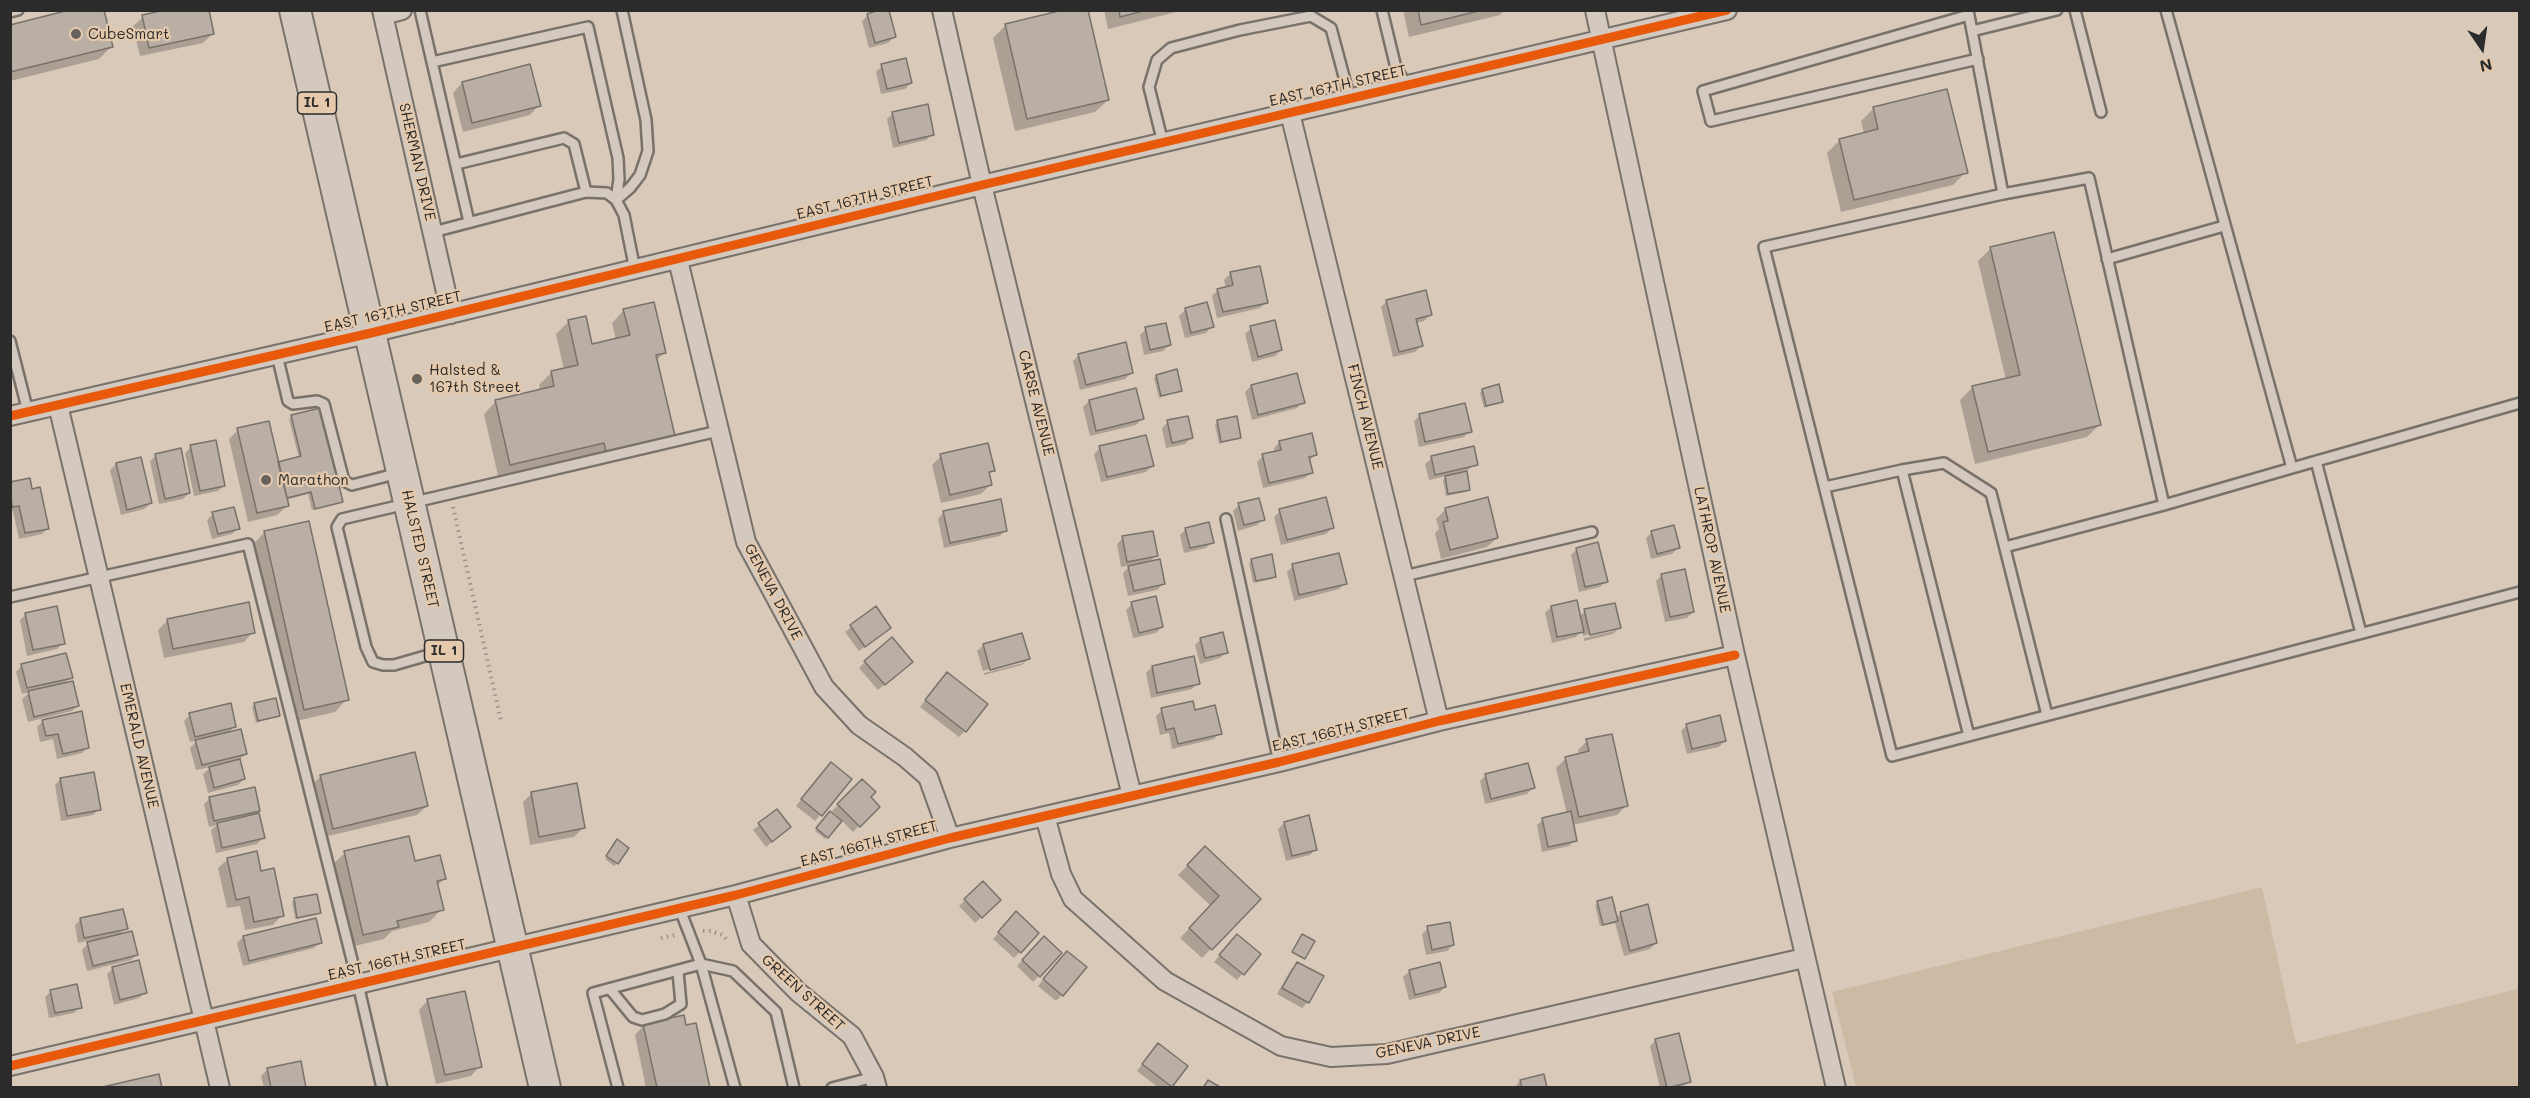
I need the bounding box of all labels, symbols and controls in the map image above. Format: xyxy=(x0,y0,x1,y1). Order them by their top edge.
north arrow xyxy=(2452,18,2512,78)
place label: CubeSmart xyxy=(88,25,170,43)
marker: CubeSmart xyxy=(69,27,83,41)
text: N xyxy=(2478,54,2494,78)
street label: EAST 167TH STREET xyxy=(1268,61,1408,111)
road number: IL 1 xyxy=(298,92,336,114)
street label: SHERMAN DRIVE xyxy=(395,101,439,223)
street label: EAST 167TH STREET xyxy=(795,172,935,224)
street label: EAST 167TH STREET xyxy=(323,287,463,337)
street label: CARSE AVENUE xyxy=(1014,348,1058,458)
place label: Halsted & 167th Street xyxy=(429,361,521,396)
street label: FINCH AVENUE xyxy=(1343,362,1387,472)
marker: Halsted & 167th Street xyxy=(410,372,424,386)
place label: Marathon xyxy=(278,471,348,489)
marker: Marathon xyxy=(259,473,273,487)
street label: LATHROP AVENUE xyxy=(1690,485,1734,615)
street label: HALSTED STREET xyxy=(398,488,442,610)
street label: GENEVA DRIVE xyxy=(740,541,806,643)
road number: IL 1 xyxy=(424,640,464,662)
street label: EMERALD AVENUE xyxy=(116,682,162,810)
street label: EAST 166TH STREET xyxy=(1270,704,1412,756)
street label: EAST 166TH STREET xyxy=(798,817,940,871)
street label: EAST 166TH STREET xyxy=(326,935,468,985)
street label: GREEN STREET xyxy=(758,951,848,1035)
street label: GENEVA DRIVE xyxy=(1374,1023,1482,1063)

